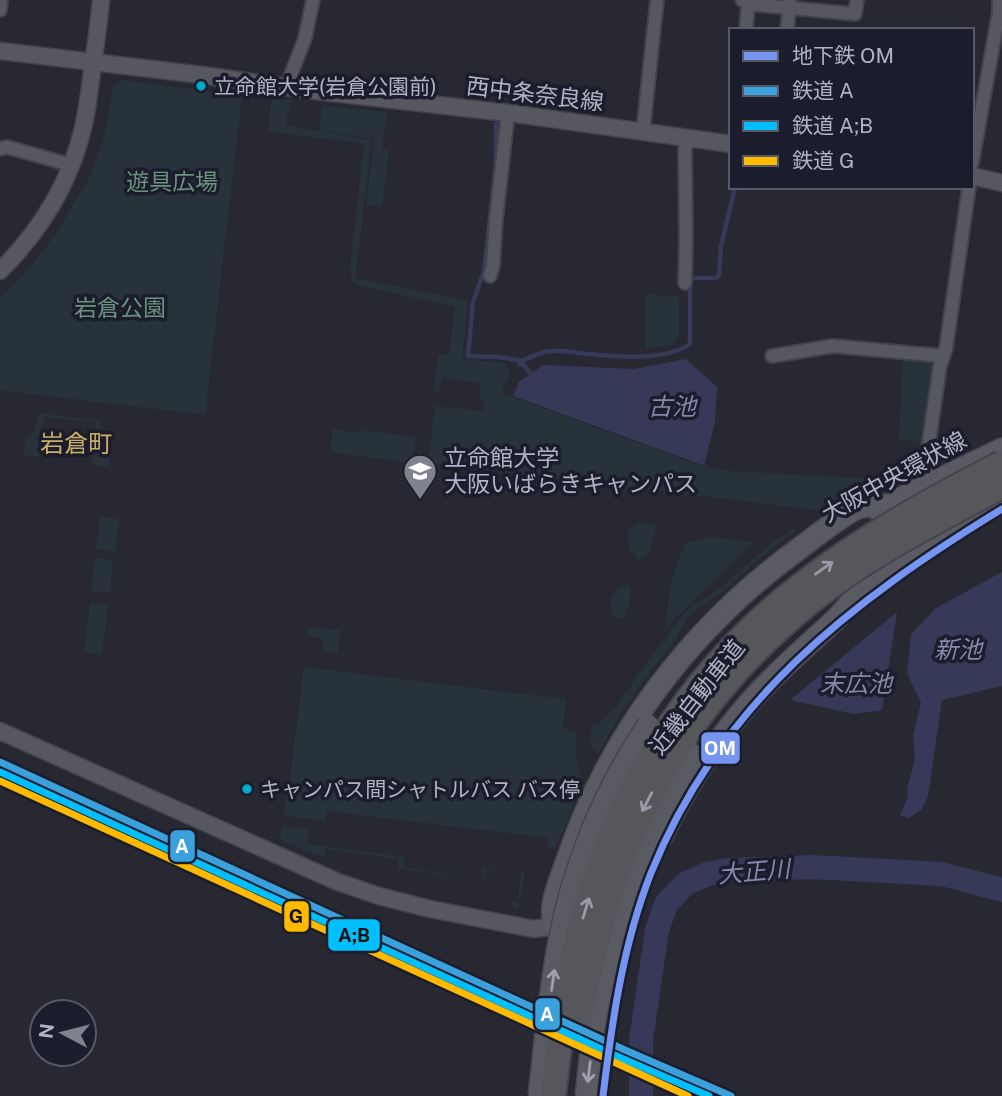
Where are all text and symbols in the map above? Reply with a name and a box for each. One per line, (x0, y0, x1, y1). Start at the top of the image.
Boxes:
legend (729, 28, 974, 189)
text: 地下鉄 OM (792, 43, 894, 68)
street label: 西中条奈良線 (465, 72, 605, 115)
place label: 立命館大学(岩倉公園前) (214, 74, 437, 99)
text: 鉄道 A (792, 78, 854, 103)
marker: 立命館大学(岩倉公園前) (194, 79, 208, 93)
text: 鉄道 A;B (792, 113, 873, 138)
text: 鉄道 G (792, 148, 855, 173)
park label: 遊具広場 (126, 168, 218, 195)
park label: 岩倉公園 (74, 294, 166, 321)
water label: 古池 (648, 392, 698, 420)
street label: 大阪中央環状線 (817, 426, 971, 527)
district label: 岩倉町 (40, 429, 112, 457)
place label: 立命館大学 大阪いばらきキャンパス (444, 444, 697, 497)
school or university icon: 立命館大学 大阪いばらきキャンパス (401, 452, 439, 501)
one-way arrow (814, 561, 833, 576)
street label: 近畿自動車道 (643, 634, 750, 759)
water label: 新池 (934, 635, 984, 663)
water label: 末広池 (820, 669, 894, 697)
line badge: OM (700, 731, 741, 765)
text: OM (704, 737, 736, 759)
place label: キャンパス間シャトルバス バス停 (260, 777, 580, 802)
marker: キャンパス間シャトルバス バス停 (240, 782, 254, 796)
one-way arrow (639, 791, 653, 812)
line badge: A (169, 829, 196, 863)
text: A (175, 835, 189, 857)
water label: 大正川 (717, 854, 794, 888)
one-way arrow (580, 897, 593, 919)
line badge: G (283, 900, 310, 933)
text: G (289, 905, 303, 927)
line badge: A;B (327, 918, 381, 952)
text: A;B (338, 924, 370, 946)
one-way arrow (547, 969, 560, 991)
line badge: A (534, 997, 561, 1031)
north arrow (28, 998, 98, 1068)
text: A (540, 1003, 554, 1025)
text: N (34, 1022, 58, 1040)
one-way arrow (582, 1060, 595, 1083)

